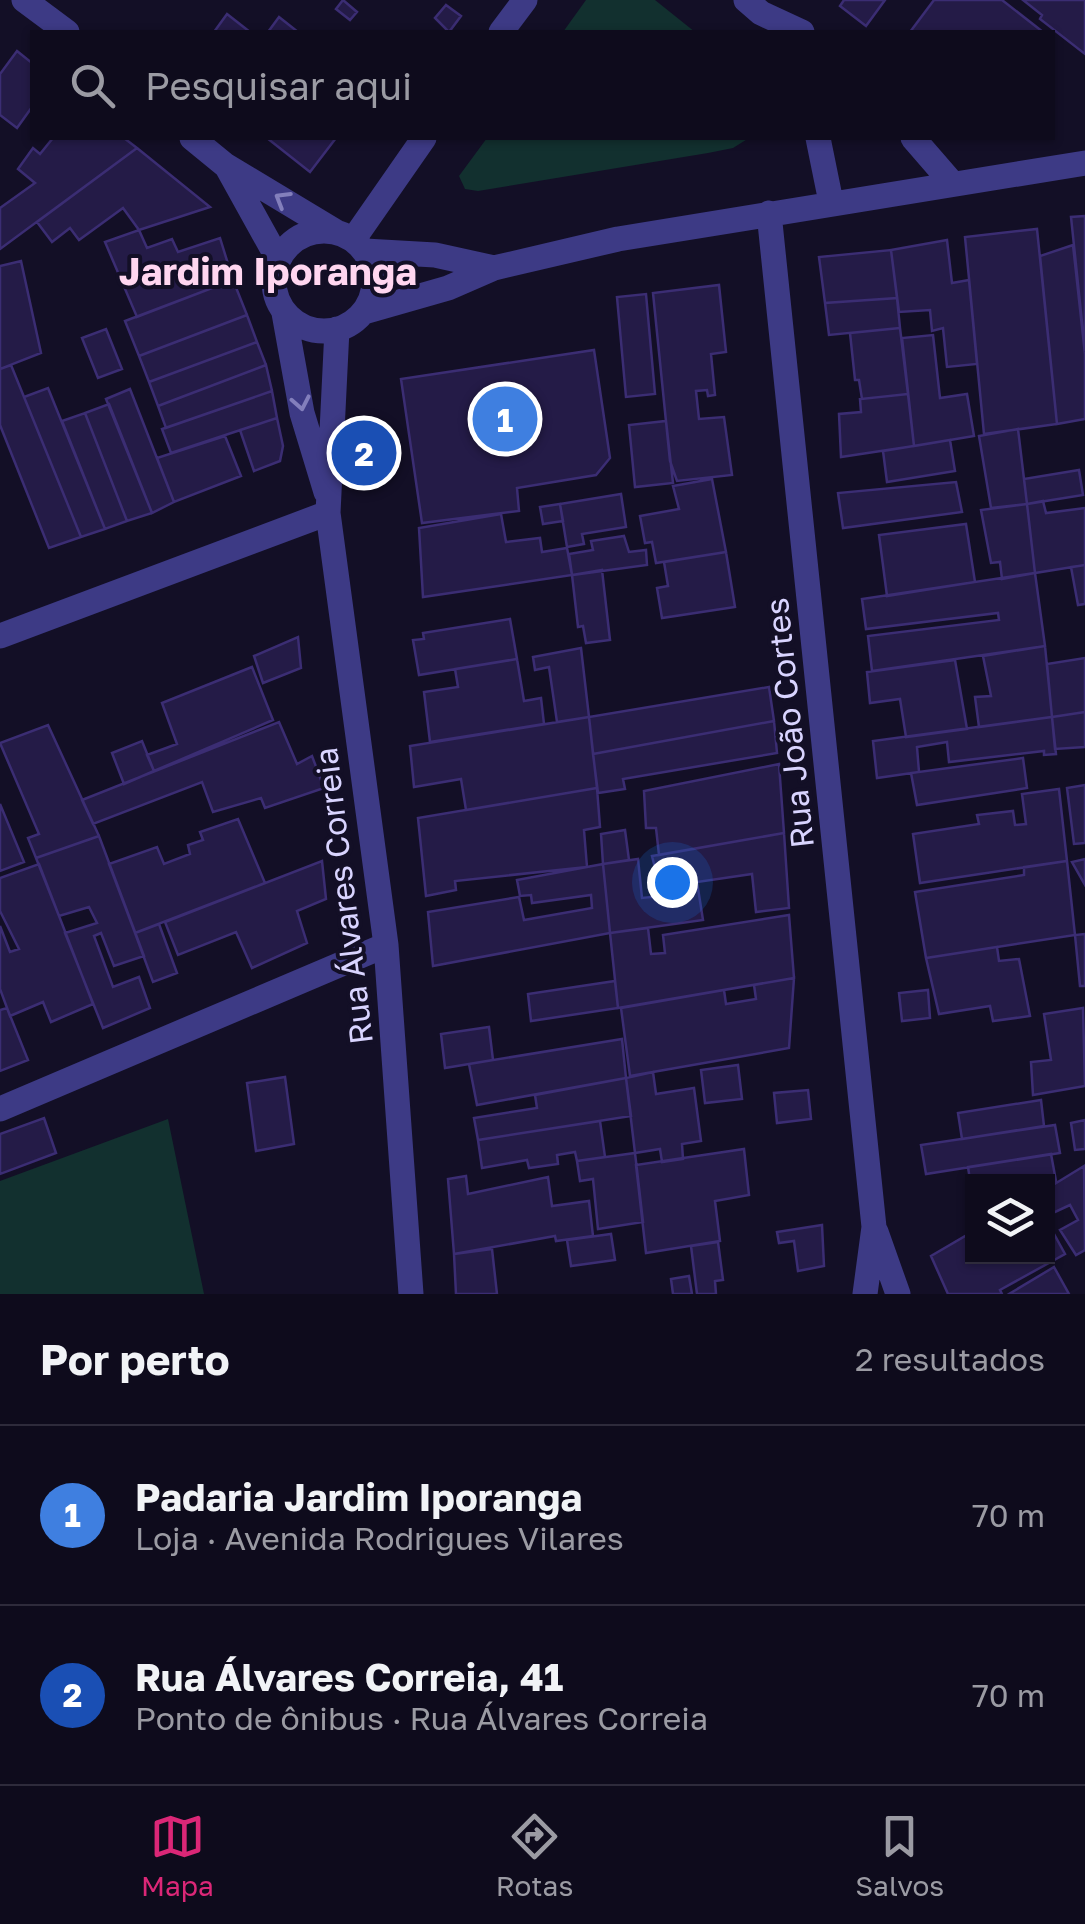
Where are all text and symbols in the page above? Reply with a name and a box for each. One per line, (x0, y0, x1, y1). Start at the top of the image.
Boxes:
search box (30, 30, 1055, 140)
icon: search (65, 58, 120, 113)
text: Pesquisar aqui (145, 63, 412, 108)
one-way arrow (275, 192, 293, 211)
district label: Jardim Iporanga (119, 248, 417, 294)
pin: 1 (472, 382, 538, 456)
one-way arrow (289, 395, 310, 412)
pin: 2 (332, 416, 396, 490)
street label: Rua João Cortes (757, 596, 821, 850)
street label: Rua Álvares Correia (306, 746, 380, 1046)
your location (647, 857, 698, 908)
map controls (965, 1174, 1055, 1264)
button: layers (965, 1174, 1055, 1264)
text: Por perto (40, 1334, 230, 1384)
text: 2 resultados (855, 1340, 1045, 1378)
text: Padaria Jardim Iporanga (135, 1474, 582, 1519)
text: 1 (64, 1496, 81, 1534)
text: 70 m (972, 1496, 1045, 1534)
text: Loja · Avenida Rodrigues Vilares (135, 1519, 624, 1557)
text: Rua Álvares Correia, 41 (135, 1654, 563, 1699)
text: 2 (63, 1676, 82, 1714)
text: 70 m (972, 1676, 1045, 1714)
text: Ponto de ônibus · Rua Álvares Correia (135, 1699, 708, 1737)
tab: Mapa (141, 1809, 214, 1902)
tab: Rotas (496, 1809, 573, 1902)
tab: Salvos (855, 1809, 944, 1902)

